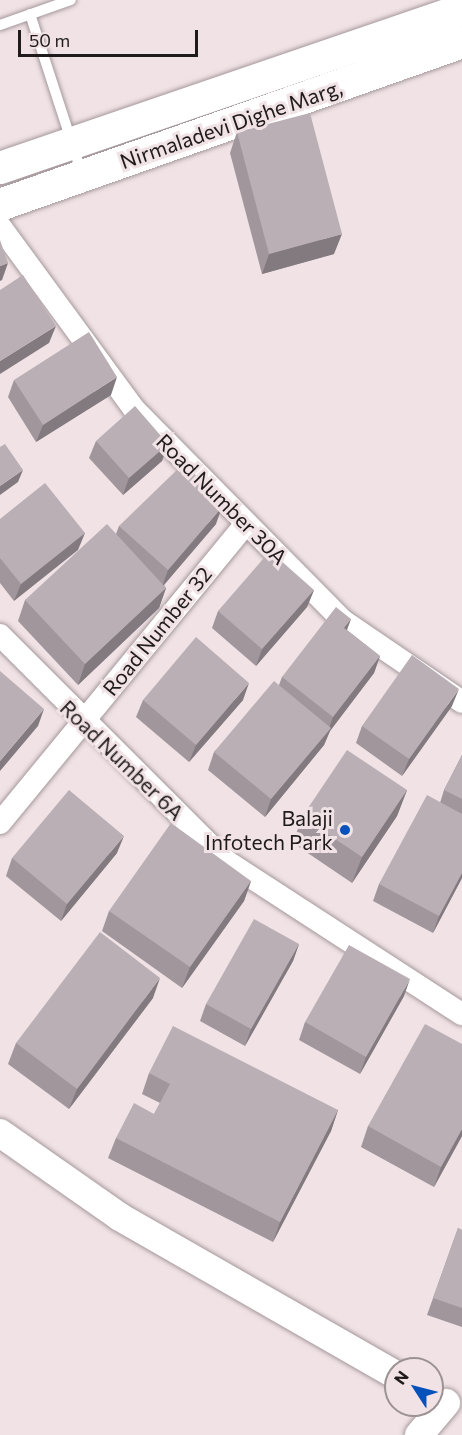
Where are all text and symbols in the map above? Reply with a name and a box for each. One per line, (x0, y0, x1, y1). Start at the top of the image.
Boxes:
scale bar (21, 18, 201, 56)
text: 50 m (29, 29, 70, 51)
street label: Nirmaladevi Dighe Marg, (117, 74, 345, 174)
street label: Road Number 30A (151, 428, 293, 570)
street label: Road Number 32 (97, 562, 217, 700)
street label: Road Number 6A (55, 695, 189, 825)
place label: Balaji Infotech Park (205, 805, 333, 855)
marker: Balaji Infotech Park (338, 823, 352, 837)
north arrow (384, 1357, 444, 1417)
text: N (389, 1367, 412, 1388)

